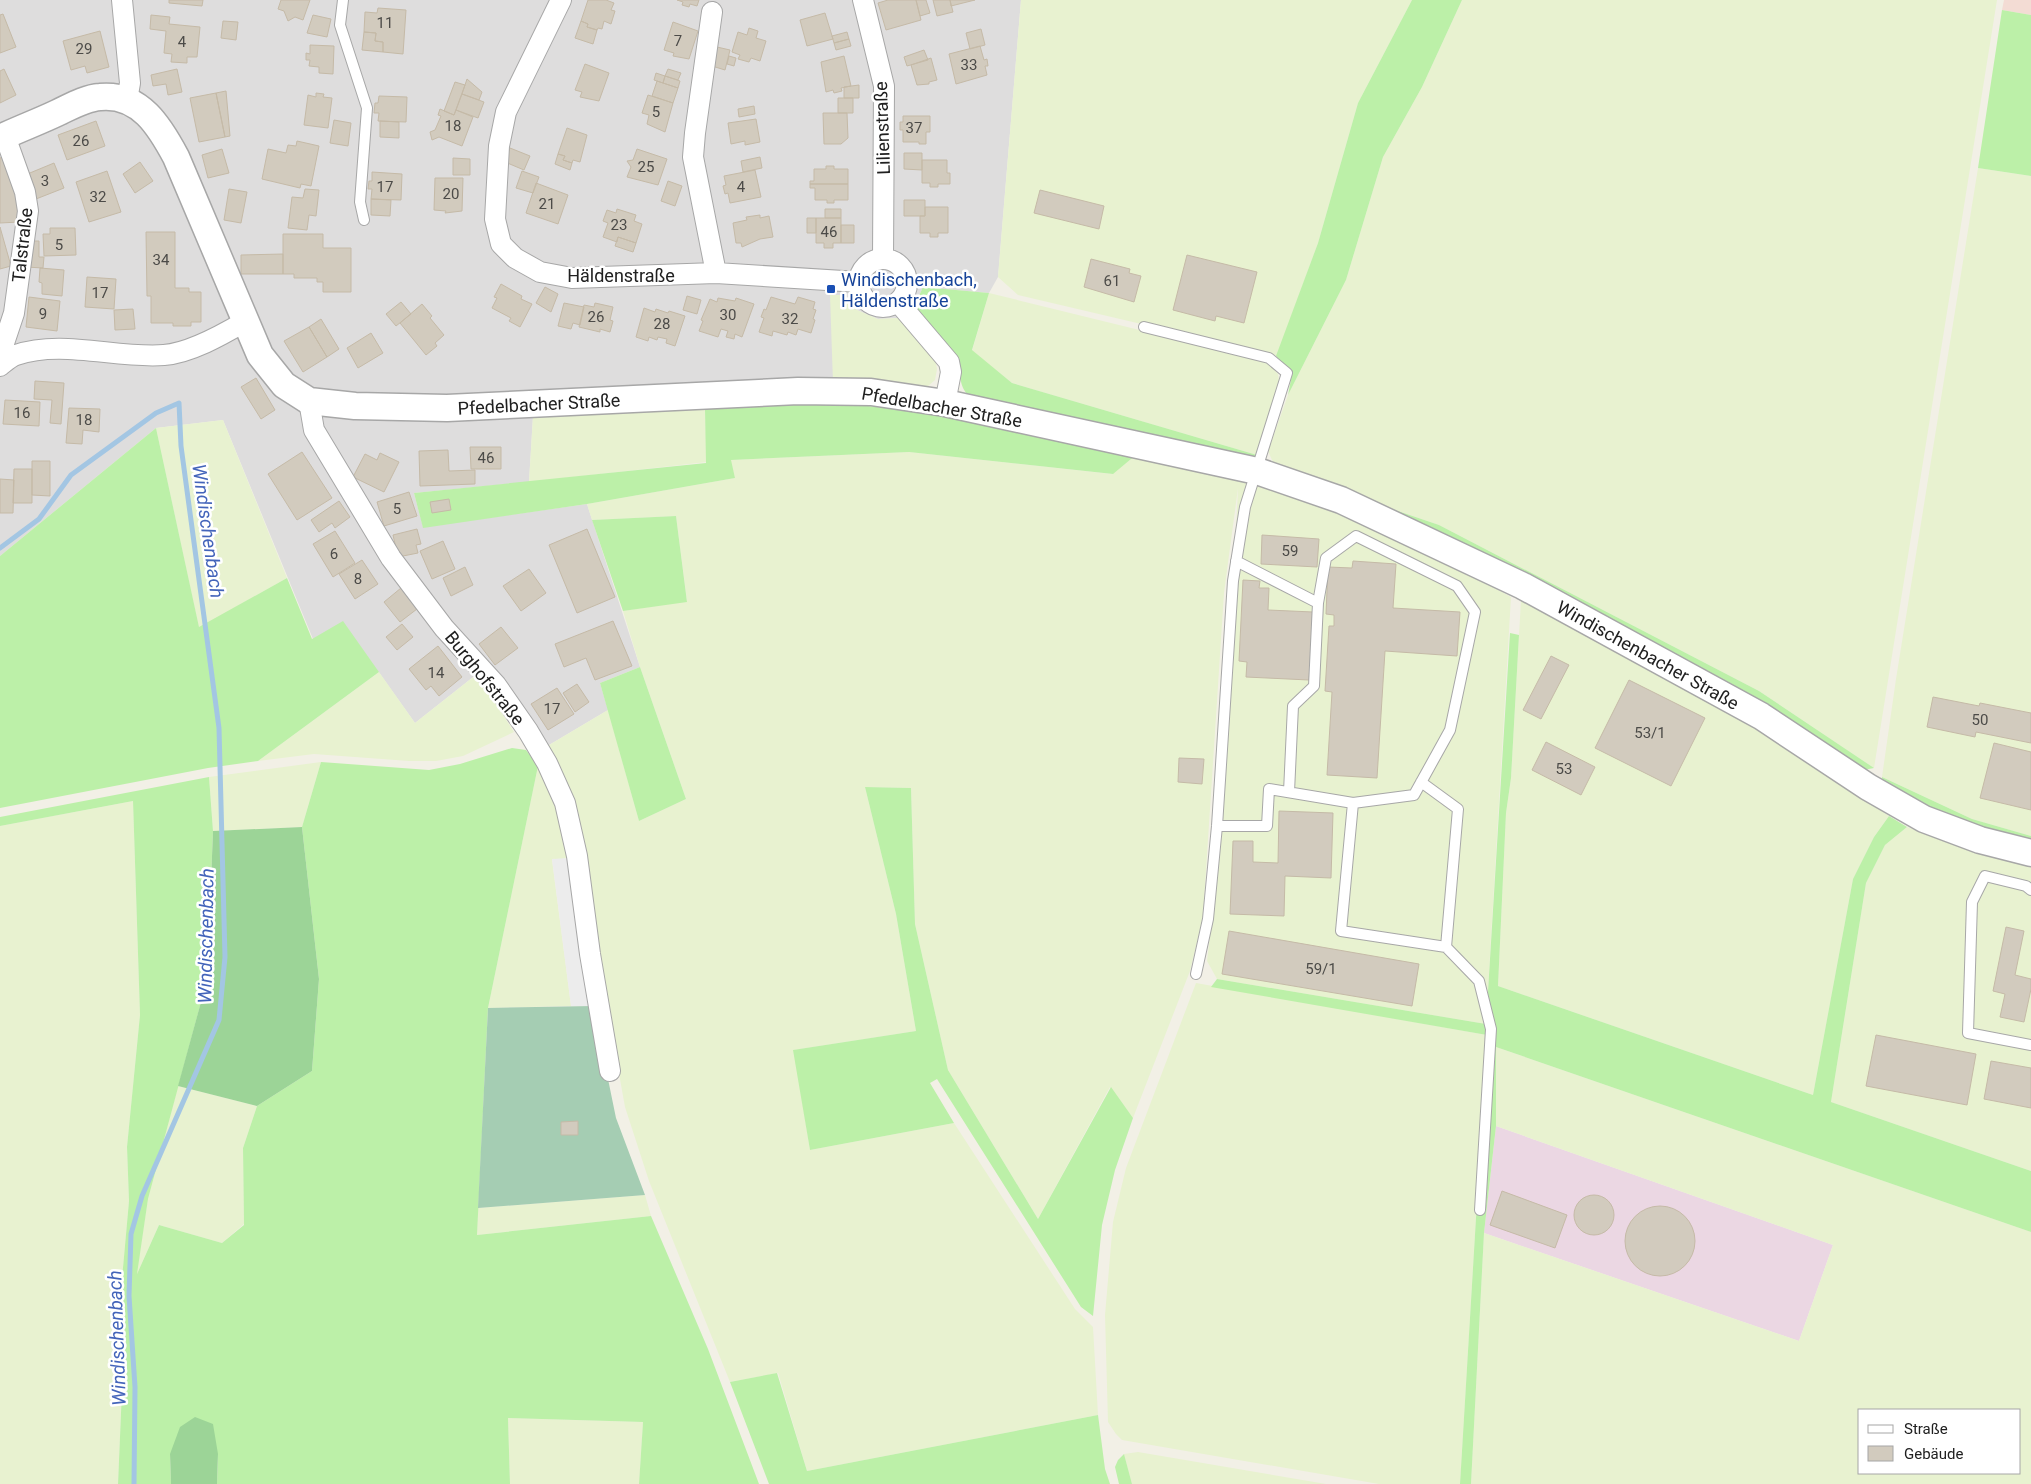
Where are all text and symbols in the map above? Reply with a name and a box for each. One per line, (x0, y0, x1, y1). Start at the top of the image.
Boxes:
house number: 11 (377, 14, 393, 32)
house number: 7 (674, 32, 682, 50)
house number: 4 (178, 33, 187, 51)
house number: 29 (76, 40, 92, 58)
house number: 33 (961, 56, 977, 74)
street label: Lilienstraße (870, 81, 894, 175)
house number: 5 (652, 103, 660, 121)
house number: 18 (445, 117, 461, 135)
house number: 37 (906, 119, 922, 137)
house number: 26 (73, 132, 89, 150)
house number: 25 (638, 158, 654, 176)
house number: 3 (41, 172, 49, 190)
house number: 17 (377, 178, 393, 196)
house number: 4 (737, 178, 746, 196)
house number: 20 (443, 185, 459, 203)
house number: 32 (90, 188, 106, 206)
house number: 21 (539, 195, 555, 213)
street label: Talstraße (8, 207, 36, 283)
house number: 23 (611, 216, 627, 234)
house number: 46 (821, 223, 837, 241)
house number: 5 (55, 236, 63, 254)
house number: 34 (153, 251, 170, 269)
street label: Häldenstraße (567, 265, 675, 286)
place label: Windischenbach, Häldenstraße (841, 269, 977, 311)
house number: 61 (1104, 272, 1120, 290)
marker: Windischenbach, Häldenstraße (825, 283, 837, 295)
house number: 17 (92, 284, 108, 302)
house number: 9 (39, 305, 47, 323)
house number: 30 (720, 306, 736, 324)
house number: 26 (588, 308, 604, 326)
house number: 32 (782, 310, 798, 328)
house number: 28 (654, 315, 670, 333)
street label: Pfedelbacher Straße (860, 383, 1024, 431)
street label: Pfedelbacher Straße (457, 389, 621, 419)
house number: 16 (14, 404, 30, 422)
house number: 18 (76, 411, 92, 429)
house number: 46 (478, 449, 494, 467)
water label: Windischenbach (187, 462, 229, 600)
house number: 5 (393, 500, 401, 518)
house number: 59 (1282, 542, 1298, 560)
house number: 6 (330, 545, 338, 563)
house number: 8 (354, 570, 362, 588)
street label: Windischenbacher Straße (1553, 596, 1743, 714)
street label: Burghofstraße (441, 627, 529, 729)
house number: 14 (428, 664, 445, 682)
house number: 17 (544, 700, 560, 718)
house number: 50 (1972, 711, 1988, 729)
house number: 53/1 (1634, 724, 1666, 742)
house number: 53 (1556, 760, 1572, 778)
water label: Windischenbach (193, 868, 219, 1004)
house number: 59/1 (1305, 960, 1337, 978)
water label: Windischenbach (103, 1270, 131, 1406)
legend (1858, 1409, 2021, 1474)
text: Straße (1904, 1420, 1948, 1438)
text: Gebäude (1904, 1445, 1963, 1463)

